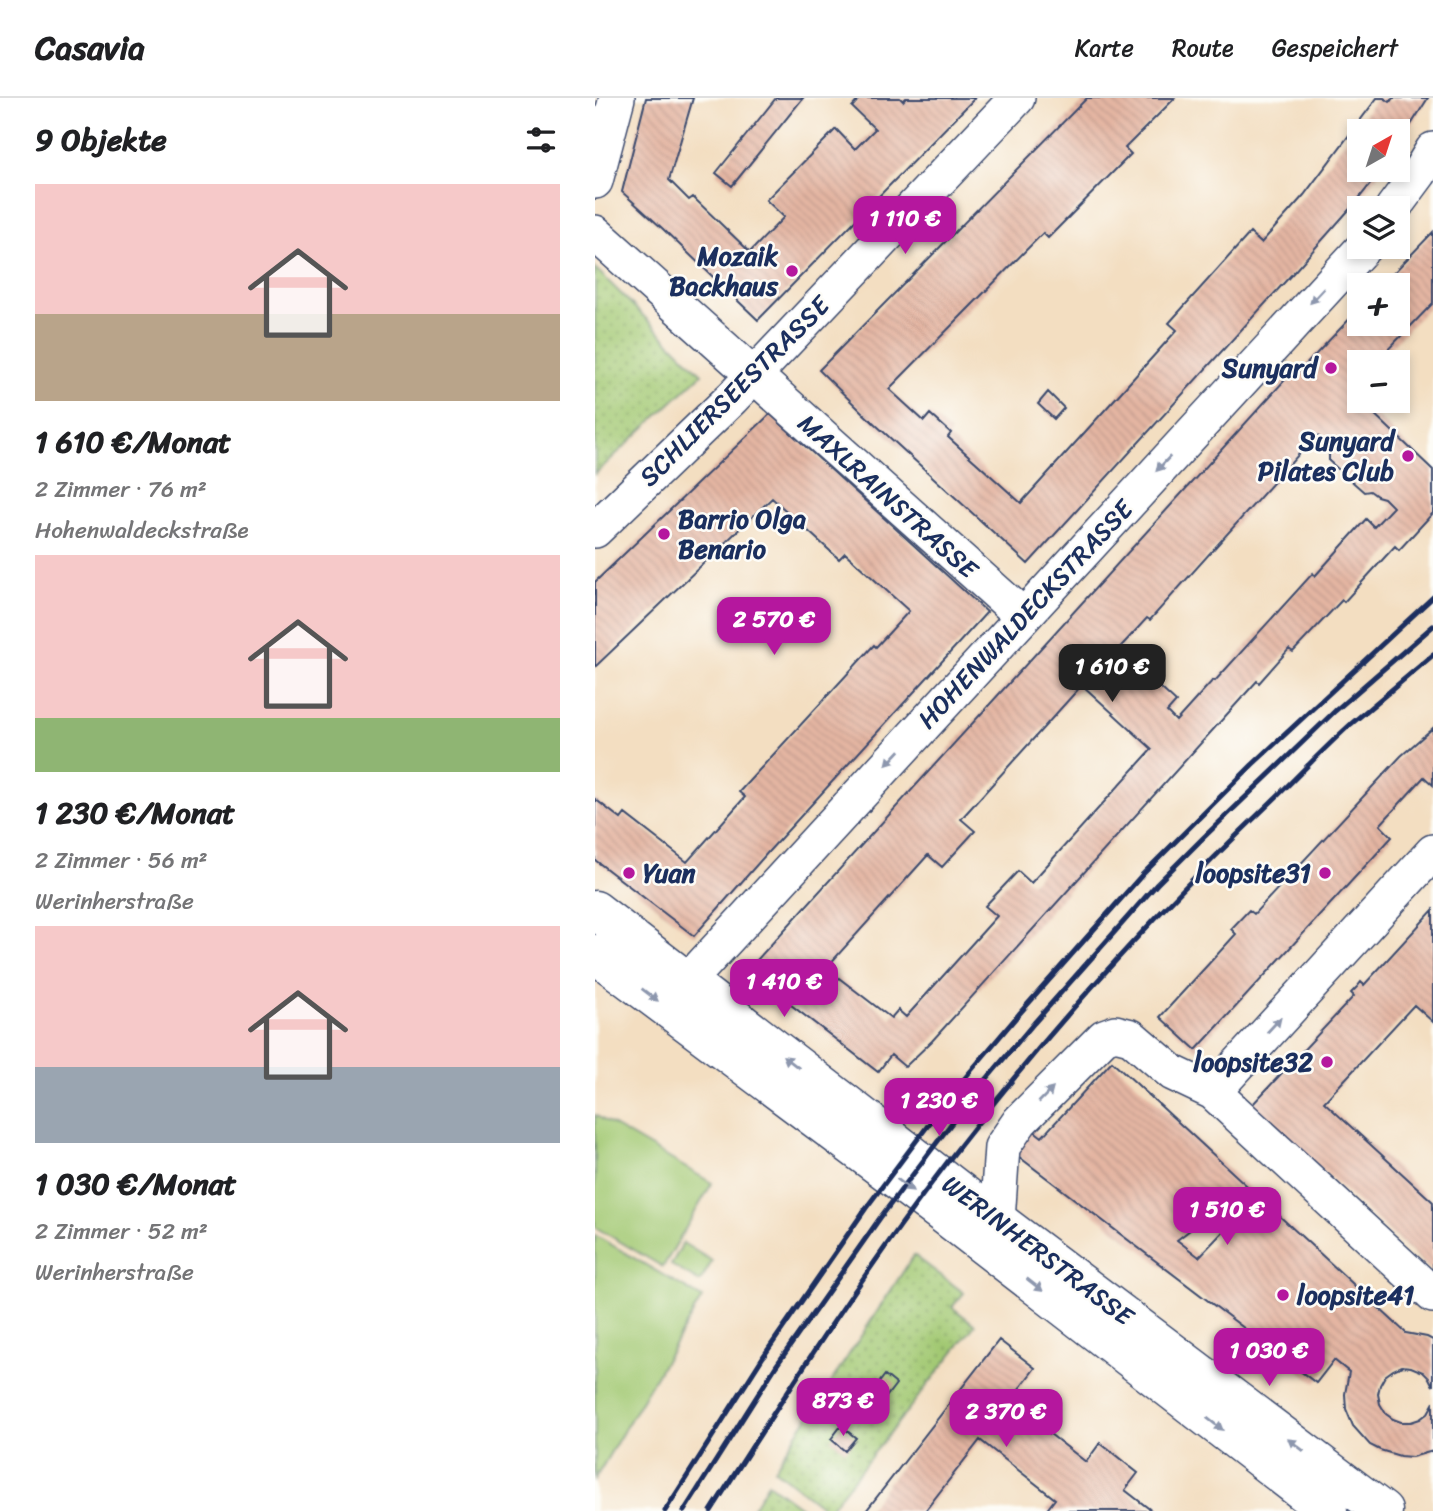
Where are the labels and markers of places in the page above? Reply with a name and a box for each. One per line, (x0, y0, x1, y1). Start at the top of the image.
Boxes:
pin: 1 110 € (840, 197, 970, 256)
place label: Mozaik Backhaus (669, 233, 779, 309)
marker: Mozaik Backhaus (784, 263, 800, 279)
place label: Sunyard (1221, 345, 1319, 391)
marker: Sunyard (1323, 360, 1339, 376)
place label: Sunyard Pilates Club (1258, 418, 1396, 494)
marker: Sunyard Pilates Club (1400, 448, 1416, 464)
place label: Barrio Olga Benario (678, 496, 806, 572)
marker: Barrio Olga Benario (656, 526, 672, 542)
pin: 2 570 € (709, 598, 839, 657)
pin: 1 610 € (1047, 644, 1177, 704)
place label: Yuan (643, 850, 696, 896)
place label: loopsite31 (1194, 850, 1311, 896)
marker: Yuan (621, 865, 637, 881)
marker: loopsite31 (1317, 865, 1333, 881)
pin: 1 410 € (719, 960, 849, 1019)
place label: loopsite32 (1193, 1039, 1313, 1085)
marker: loopsite32 (1319, 1054, 1335, 1070)
pin: 1 230 € (874, 1079, 1004, 1138)
pin: 1 510 € (1162, 1188, 1292, 1247)
place label: loopsite41 (1296, 1272, 1415, 1318)
marker: loopsite41 (1275, 1287, 1291, 1303)
pin: 1 030 € (1204, 1328, 1334, 1388)
pin: 873 € (794, 1378, 892, 1438)
pin: 2 370 € (941, 1390, 1071, 1449)

